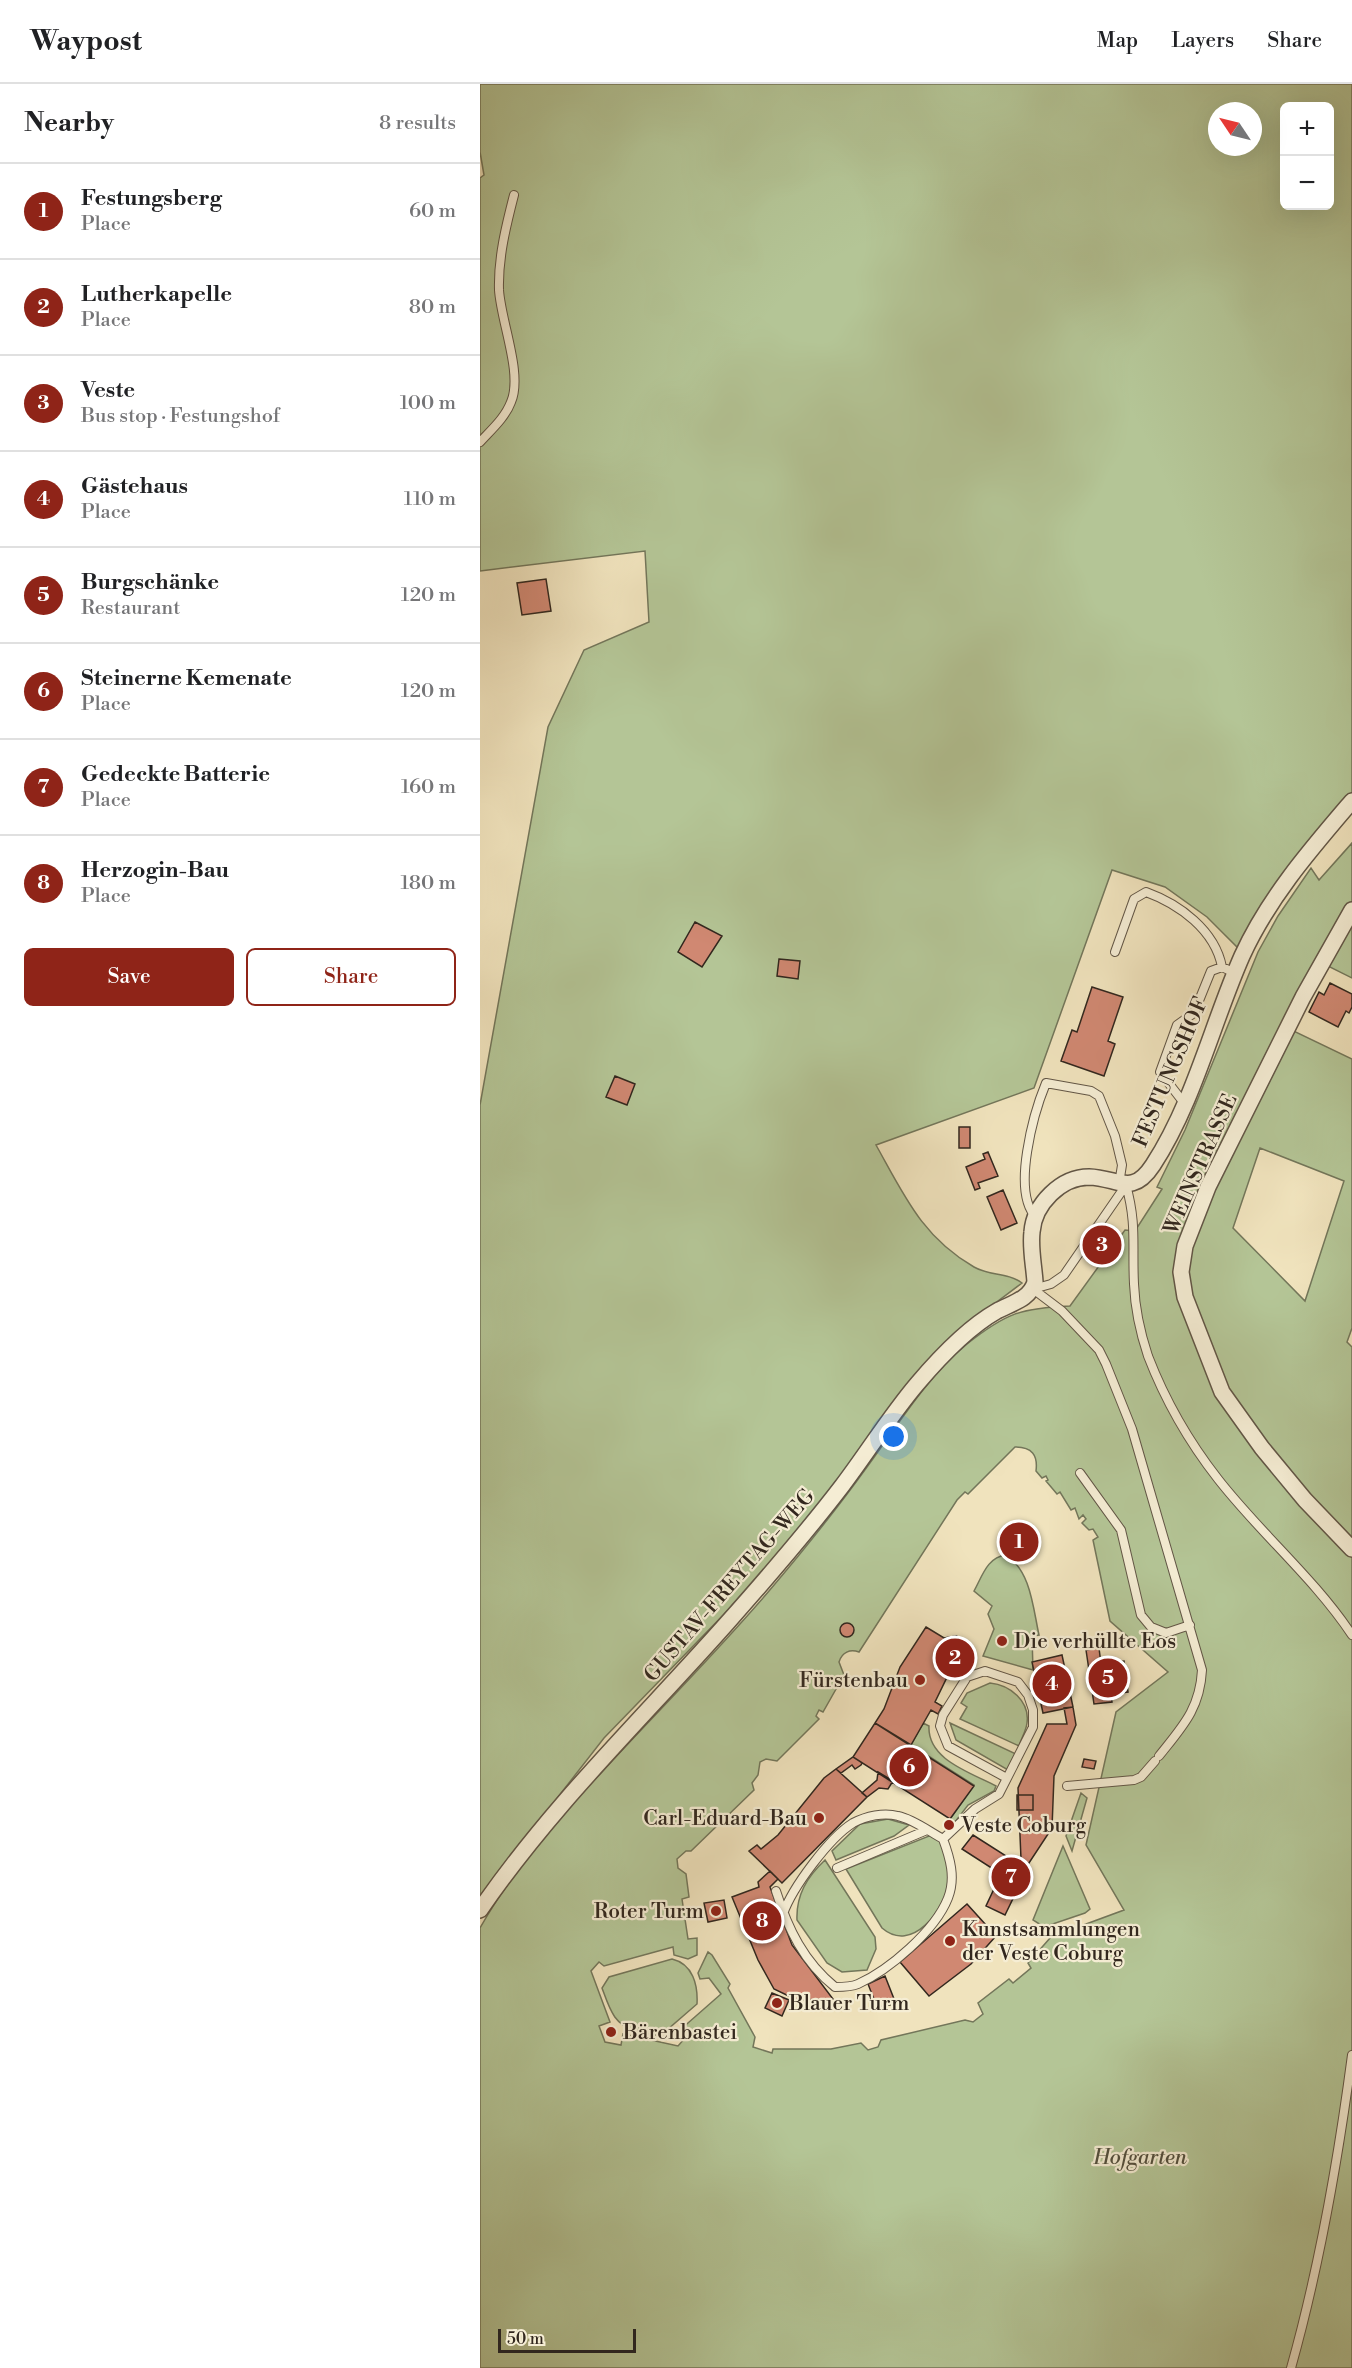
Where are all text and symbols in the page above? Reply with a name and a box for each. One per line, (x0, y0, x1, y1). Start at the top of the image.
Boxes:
text: Waypost (30, 24, 142, 59)
text: Map (1097, 28, 1138, 54)
text: Layers (1171, 28, 1234, 54)
text: Share (1267, 28, 1322, 54)
north arrow (1208, 102, 1262, 156)
map controls (1280, 102, 1334, 210)
button: + (1280, 102, 1334, 156)
text: Nearby (24, 107, 114, 139)
text: 8 results (379, 111, 456, 136)
button: − (1280, 156, 1334, 210)
text: Festungsberg (81, 185, 222, 212)
text: 1 (39, 199, 48, 224)
text: 60 m (409, 199, 456, 224)
text: Place (81, 212, 131, 237)
text: Lutherkapelle (81, 281, 232, 308)
text: 2 (37, 295, 50, 320)
text: 80 m (409, 295, 456, 320)
text: Place (81, 308, 131, 333)
text: Veste (81, 377, 135, 404)
text: 3 (37, 391, 50, 416)
text: 100 m (400, 391, 456, 416)
text: Bus stop · Festungshof (81, 404, 280, 429)
text: Gästehaus (81, 473, 188, 500)
text: 4 (37, 487, 50, 512)
text: 110 m (404, 487, 456, 512)
text: Place (81, 500, 131, 525)
text: Burgschänke (81, 569, 219, 596)
text: 5 (37, 583, 50, 608)
text: 120 m (401, 583, 456, 608)
text: Restaurant (81, 596, 180, 621)
text: Steinerne Kemenate (81, 665, 292, 692)
text: 6 (37, 679, 50, 704)
text: 120 m (401, 679, 456, 704)
text: Place (81, 692, 131, 717)
text: Gedeckte Batterie (81, 761, 270, 788)
text: 7 (38, 775, 49, 800)
text: 160 m (401, 775, 456, 800)
text: Place (81, 788, 131, 813)
text: Herzogin-Bau (81, 857, 229, 884)
text: 8 (37, 871, 50, 896)
text: 180 m (401, 871, 456, 896)
text: Place (81, 884, 131, 909)
button: Save (24, 948, 234, 1006)
button: Share (246, 948, 456, 1006)
street label: FESTUNGSHOF (1128, 993, 1214, 1151)
street label: WEINSTRASSE (1158, 1090, 1244, 1240)
pin: 3 (1082, 1222, 1122, 1268)
your location (879, 1422, 908, 1451)
street label: GUSTAV-FREYTAG-WEG (639, 1483, 821, 1688)
pin: 1 (1000, 1520, 1038, 1564)
place label: Die verhüllte Eos (1014, 1629, 1176, 1655)
marker: Die verhüllte Eos (995, 1634, 1009, 1648)
pin: 2 (936, 1636, 974, 1680)
pin: 5 (1088, 1656, 1128, 1700)
pin: 4 (1032, 1662, 1072, 1706)
place label: Fürstenbau (799, 1668, 908, 1694)
marker: Fürstenbau (913, 1673, 927, 1687)
pin: 6 (890, 1744, 928, 1790)
place label: Carl-Eduard-Bau (643, 1806, 807, 1832)
marker: Carl-Eduard-Bau (812, 1811, 826, 1825)
place label: Veste Coburg (960, 1813, 1086, 1839)
marker: Veste Coburg (942, 1818, 956, 1832)
pin: 7 (992, 1854, 1030, 1900)
pin: 8 (742, 1898, 782, 1944)
place label: Roter Turm (594, 1899, 704, 1925)
marker: Roter Turm (709, 1904, 723, 1918)
place label: Kunstsammlungen der Veste Coburg (962, 1917, 1140, 1967)
marker: Kunstsammlungen der Veste Coburg (943, 1934, 957, 1948)
place label: Blauer Turm (788, 1991, 909, 2017)
marker: Blauer Turm (770, 1996, 784, 2010)
place label: Bärenbastei (622, 2020, 737, 2046)
marker: Bärenbastei (604, 2025, 618, 2039)
park label: Hofgarten (1092, 2145, 1187, 2171)
scale bar (498, 2326, 636, 2354)
text: 50 m (507, 2329, 544, 2349)

